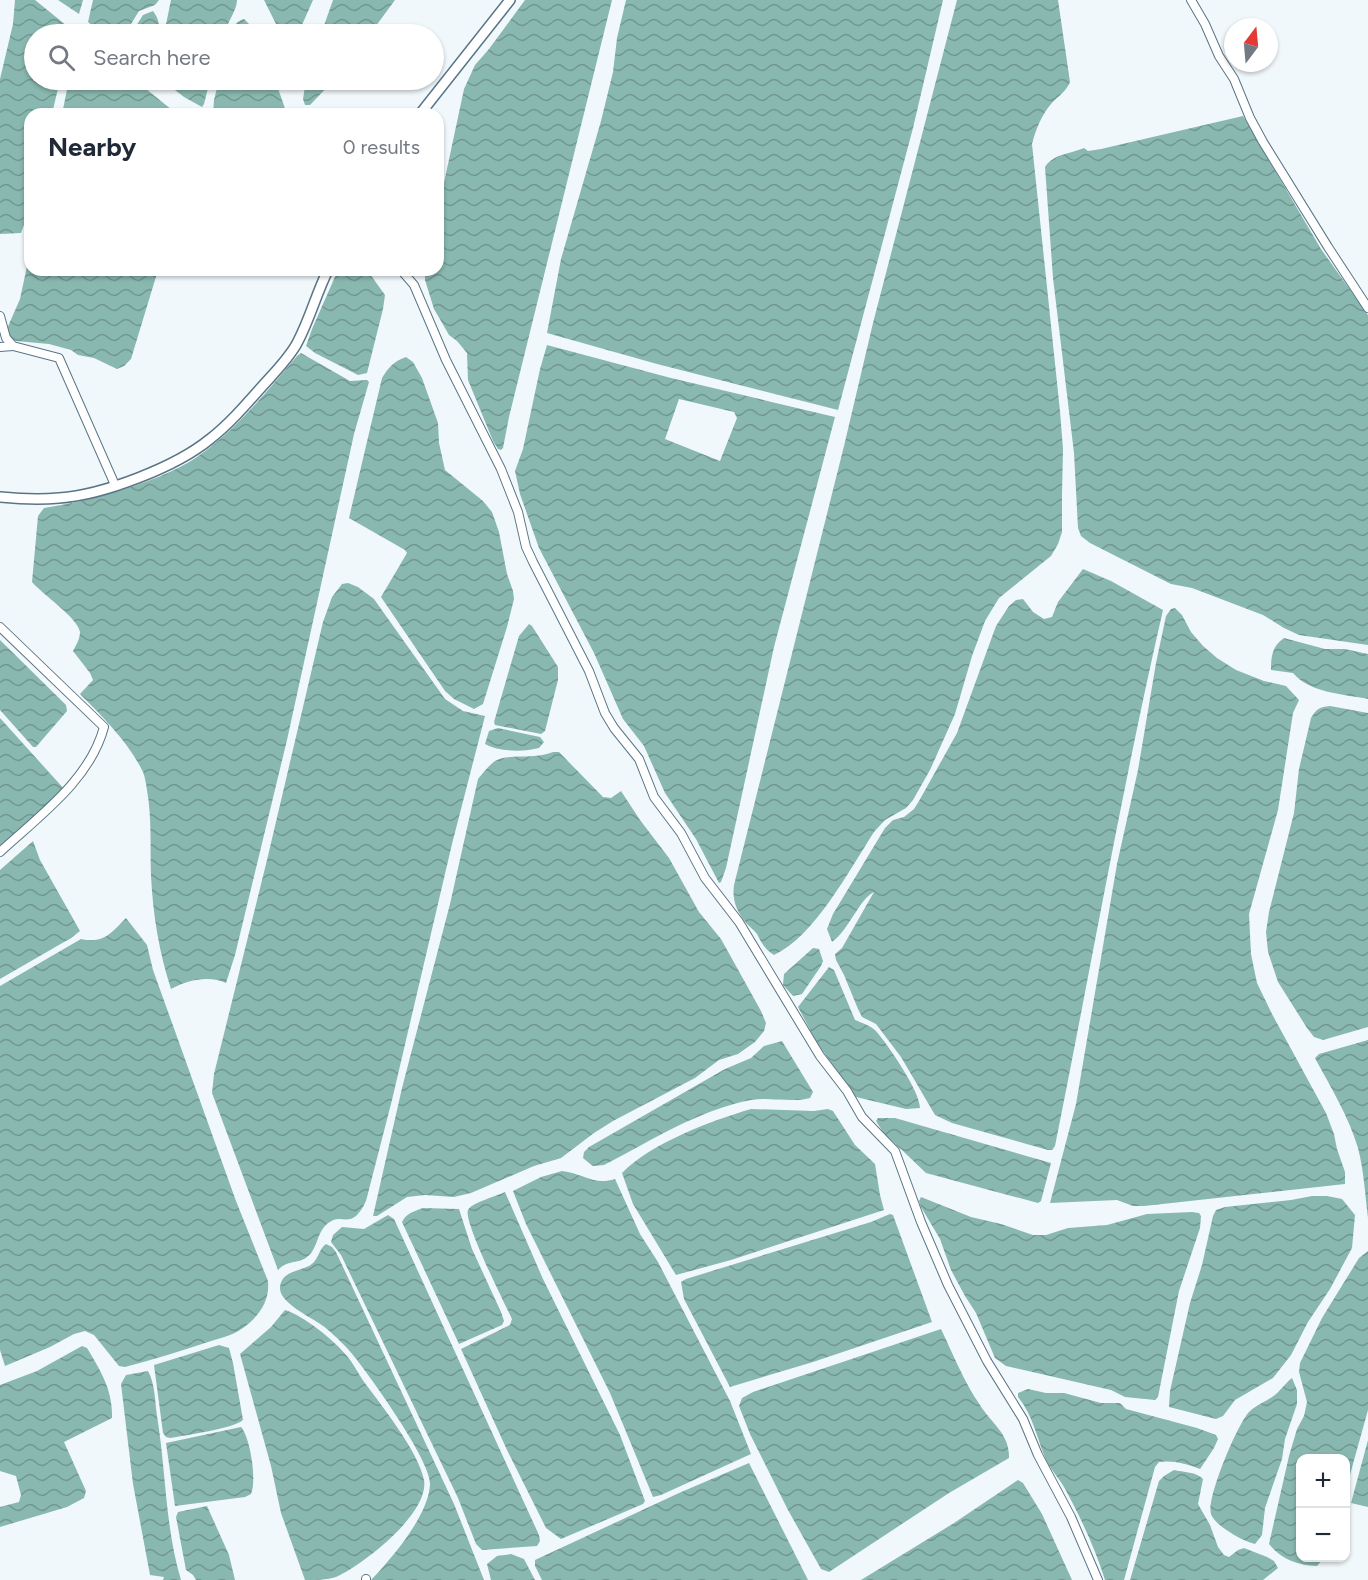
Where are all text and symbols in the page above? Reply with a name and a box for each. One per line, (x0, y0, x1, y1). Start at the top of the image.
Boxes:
north arrow (1224, 18, 1278, 72)
search box (24, 24, 444, 90)
icon: search (45, 41, 78, 74)
text: Search here (93, 44, 211, 71)
text: Nearby (48, 131, 136, 163)
text: 0 results (343, 135, 420, 159)
map controls (1296, 1454, 1350, 1562)
button: + (1296, 1454, 1350, 1508)
button: − (1296, 1508, 1350, 1562)

